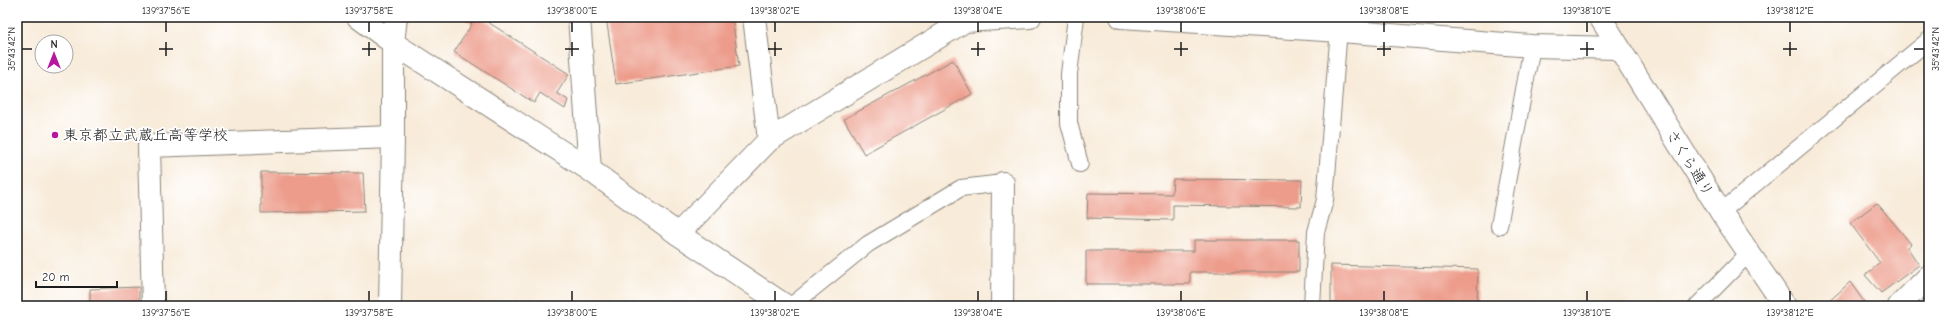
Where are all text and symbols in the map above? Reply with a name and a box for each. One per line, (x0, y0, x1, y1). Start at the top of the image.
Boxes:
text: 139°37'56"E (142, 5, 190, 17)
text: 139°37'58"E (345, 5, 393, 17)
text: 139°38'00"E (547, 5, 597, 17)
text: 139°38'02"E (750, 5, 800, 17)
text: 139°38'04"E (954, 5, 1002, 17)
text: 139°38'06"E (1156, 5, 1206, 17)
text: 139°38'08"E (1360, 5, 1409, 17)
text: 139°38'10"E (1563, 5, 1611, 17)
text: 139°38'12"E (1767, 5, 1813, 17)
text: 35°43'42"N (6, 27, 18, 71)
text: 35°43'42"N (1930, 27, 1942, 71)
north arrow (34, 34, 74, 74)
text: N (50, 38, 58, 51)
place label: 東京都立武蔵丘高等学校 (63, 126, 228, 144)
street label: さくら通り (1662, 126, 1718, 200)
marker: 東京都立武蔵丘高等学校 (50, 130, 60, 140)
scale bar (36, 263, 117, 289)
text: 20 m (42, 270, 70, 284)
text: 139°37'56"E (142, 307, 190, 319)
text: 139°37'58"E (345, 307, 393, 319)
text: 139°38'00"E (547, 307, 597, 319)
text: 139°38'02"E (750, 307, 800, 319)
text: 139°38'04"E (954, 307, 1002, 319)
text: 139°38'06"E (1156, 307, 1206, 319)
text: 139°38'08"E (1360, 307, 1409, 319)
text: 139°38'10"E (1563, 307, 1611, 319)
text: 139°38'12"E (1767, 307, 1813, 319)

